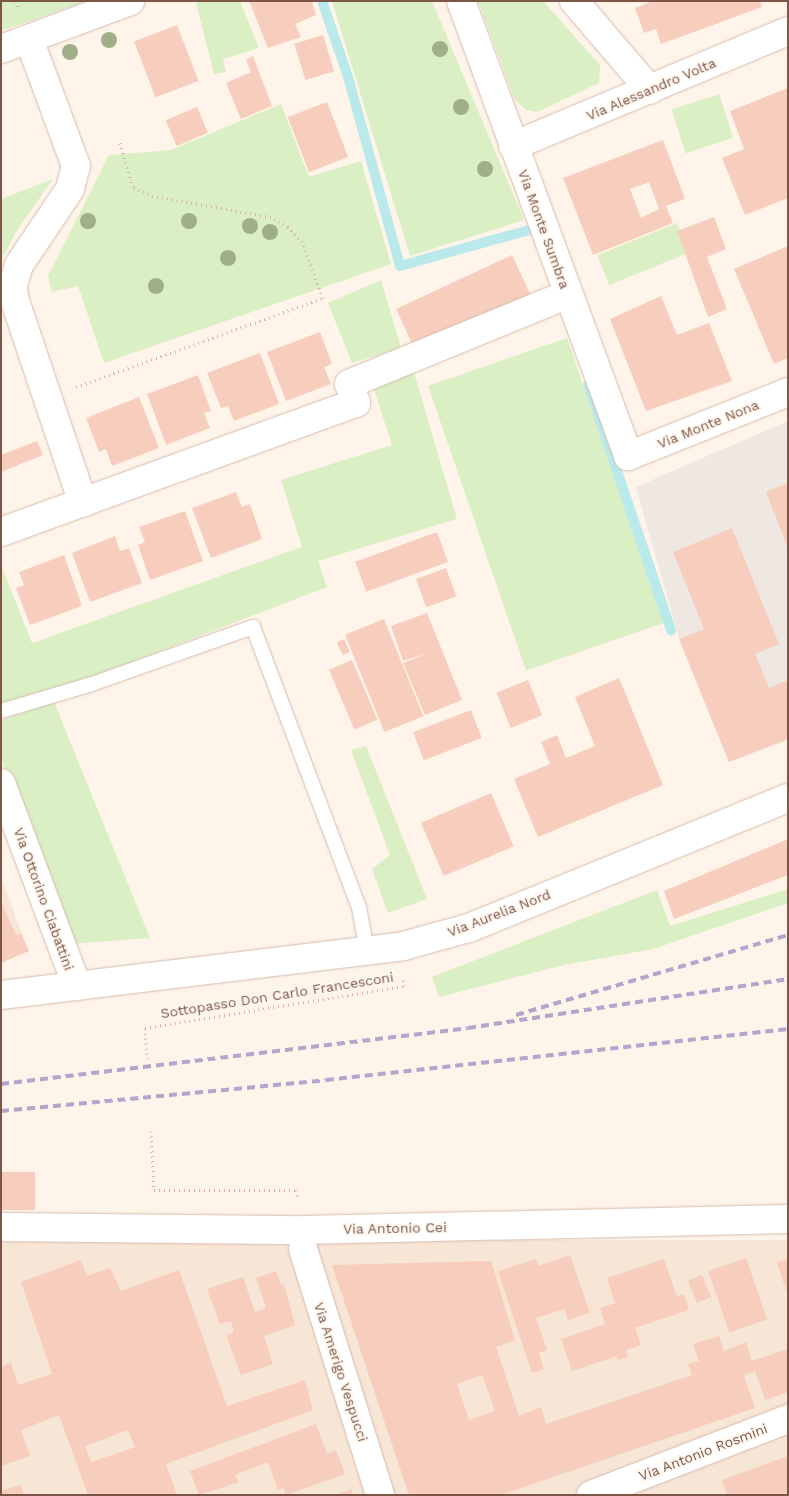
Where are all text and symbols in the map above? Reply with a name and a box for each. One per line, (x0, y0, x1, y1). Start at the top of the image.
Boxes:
street label: Via Alessandro Volta (583, 54, 719, 124)
street label: Via Monte Sumbra (515, 167, 573, 291)
street label: Via Monte Nona (655, 396, 761, 452)
street label: Via Ottorino Ciabattini (10, 825, 78, 973)
street label: Via Aurelia Nord (444, 885, 554, 941)
street label: Sottopasso Don Carlo Francesconi (159, 968, 395, 1022)
street label: Via Antonio Cei (343, 1219, 447, 1237)
street label: Via Amerigo Vespucci (310, 1300, 372, 1444)
street label: Via Antonio Rosmini (636, 1420, 770, 1484)

